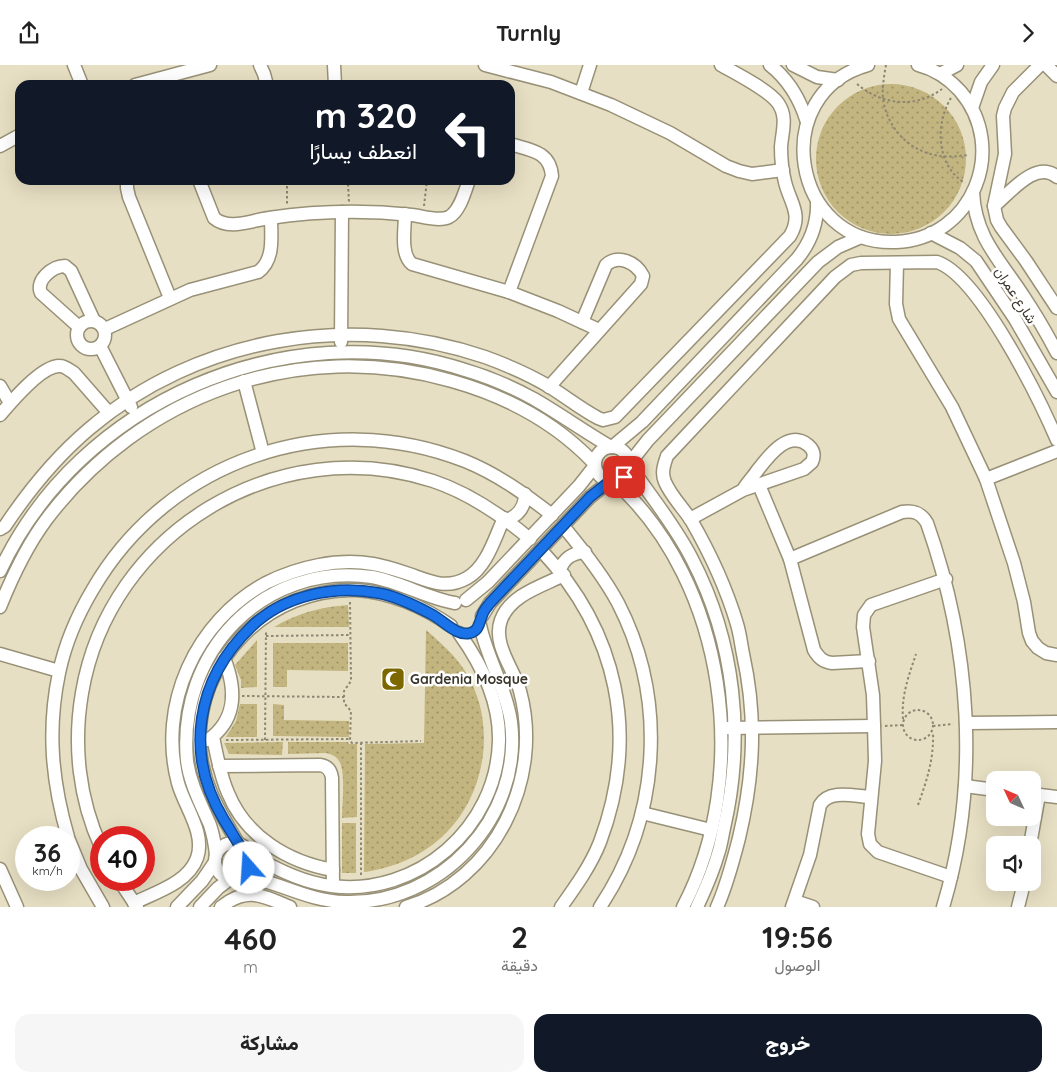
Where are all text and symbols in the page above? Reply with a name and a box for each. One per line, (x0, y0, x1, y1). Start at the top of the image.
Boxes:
icon: share (15, 19, 43, 47)
text: Turnly (496, 19, 561, 47)
icon: forward (1014, 19, 1042, 47)
text: 320 m (315, 93, 417, 137)
icon: left (435, 100, 500, 165)
text: انعطف يسارًا (309, 137, 417, 165)
street label: شارع عمران (989, 263, 1041, 328)
pin (603, 456, 645, 498)
icon: arrive (610, 463, 638, 491)
mosque icon: Gardenia Mosque (380, 666, 406, 692)
place label: Gardenia Mosque (410, 670, 528, 688)
north arrow (986, 771, 1041, 826)
map controls (986, 771, 1041, 891)
speed limit sign: 40 (90, 826, 155, 891)
button: sound (986, 836, 1041, 891)
text: 36 (34, 837, 61, 868)
position arrow (222, 841, 274, 893)
text: km/h (32, 863, 63, 878)
text: 2 (511, 918, 528, 956)
text: 19:56 (762, 918, 833, 956)
text: 460 (224, 920, 277, 958)
text: دقيقة (501, 955, 538, 975)
text: الوصول (774, 955, 821, 975)
text: m (243, 957, 258, 977)
button: مشاركة (15, 1014, 524, 1072)
button: خروج (534, 1014, 1042, 1072)

